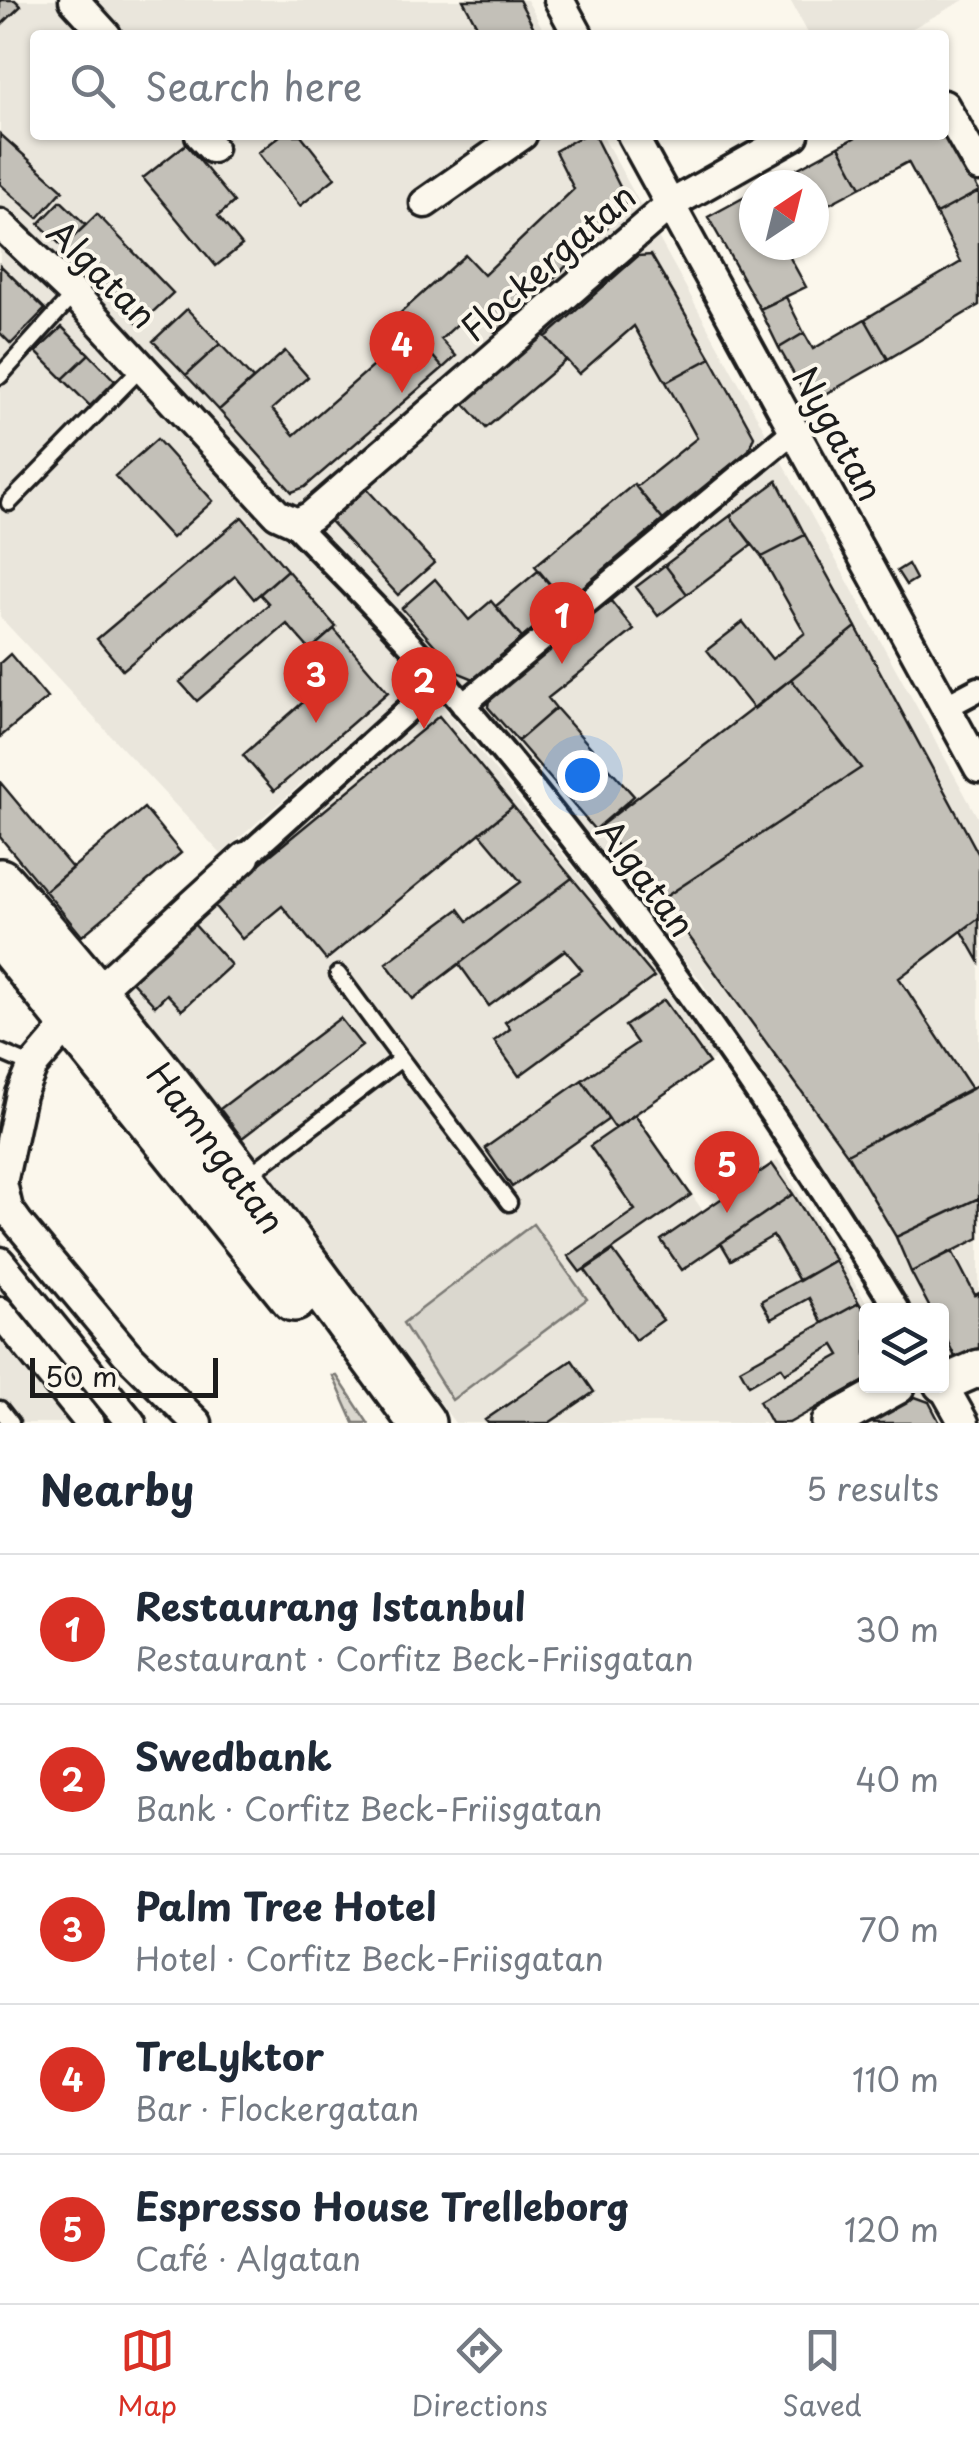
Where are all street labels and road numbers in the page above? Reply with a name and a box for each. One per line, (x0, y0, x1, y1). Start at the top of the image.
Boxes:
street label: Flockergatan (447, 169, 647, 353)
street label: Algatan (36, 206, 170, 340)
street label: Nygatan (780, 356, 898, 510)
street label: Algatan (585, 807, 709, 947)
street label: Hamngatan (135, 1050, 299, 1244)

